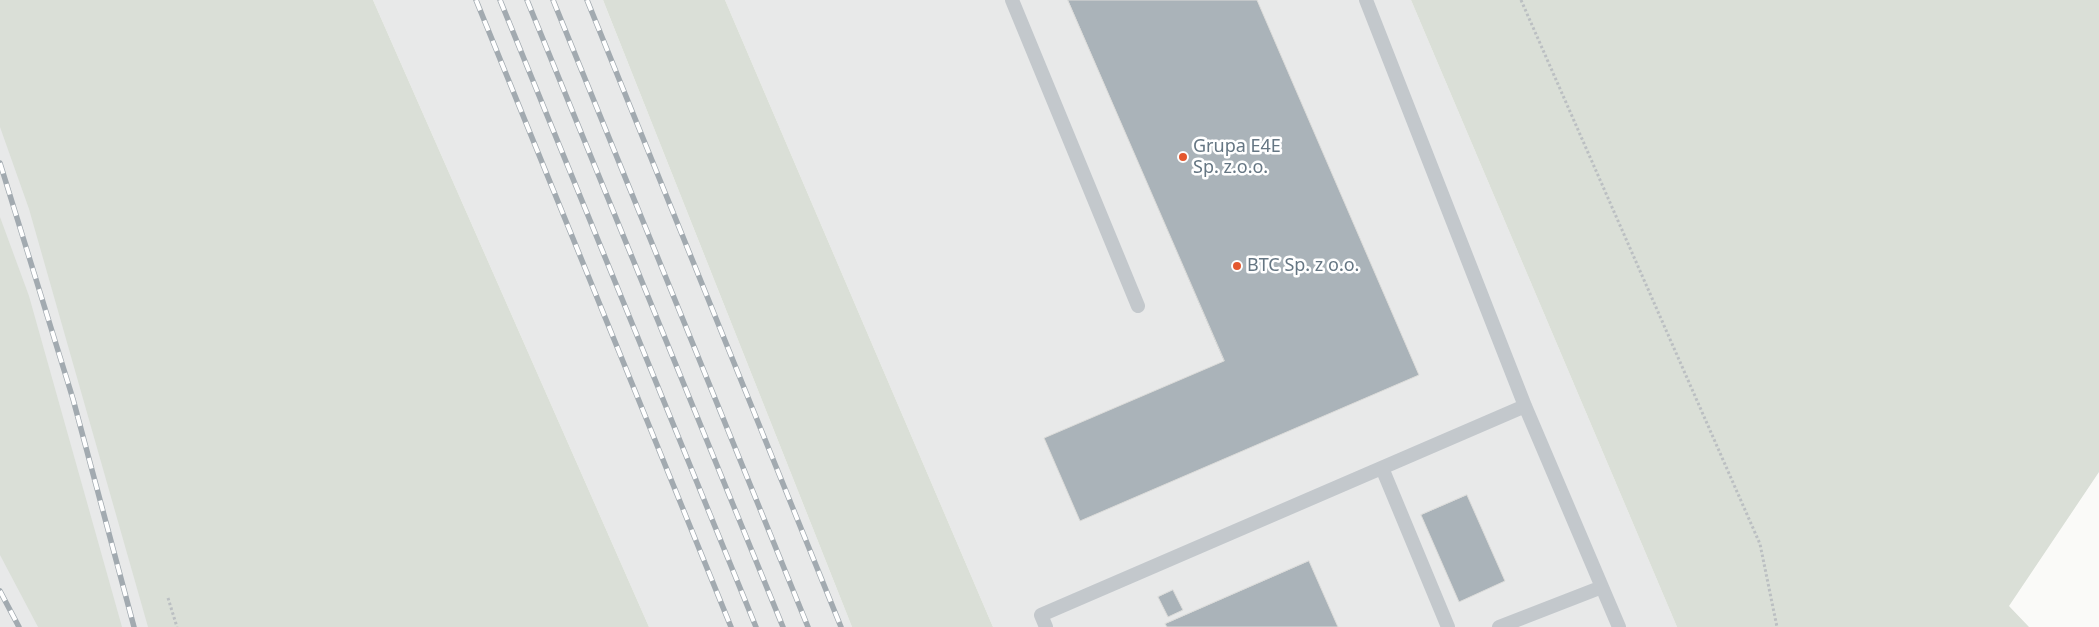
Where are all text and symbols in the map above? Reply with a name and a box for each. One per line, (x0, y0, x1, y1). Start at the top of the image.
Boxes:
place label: Grupa E4E Sp. z.o.o. (1193, 136, 1281, 178)
marker: Grupa E4E Sp. z.o.o. (1177, 151, 1189, 163)
place label: BTC Sp. z o.o. (1247, 255, 1359, 277)
marker: BTC Sp. z o.o. (1231, 260, 1243, 272)

